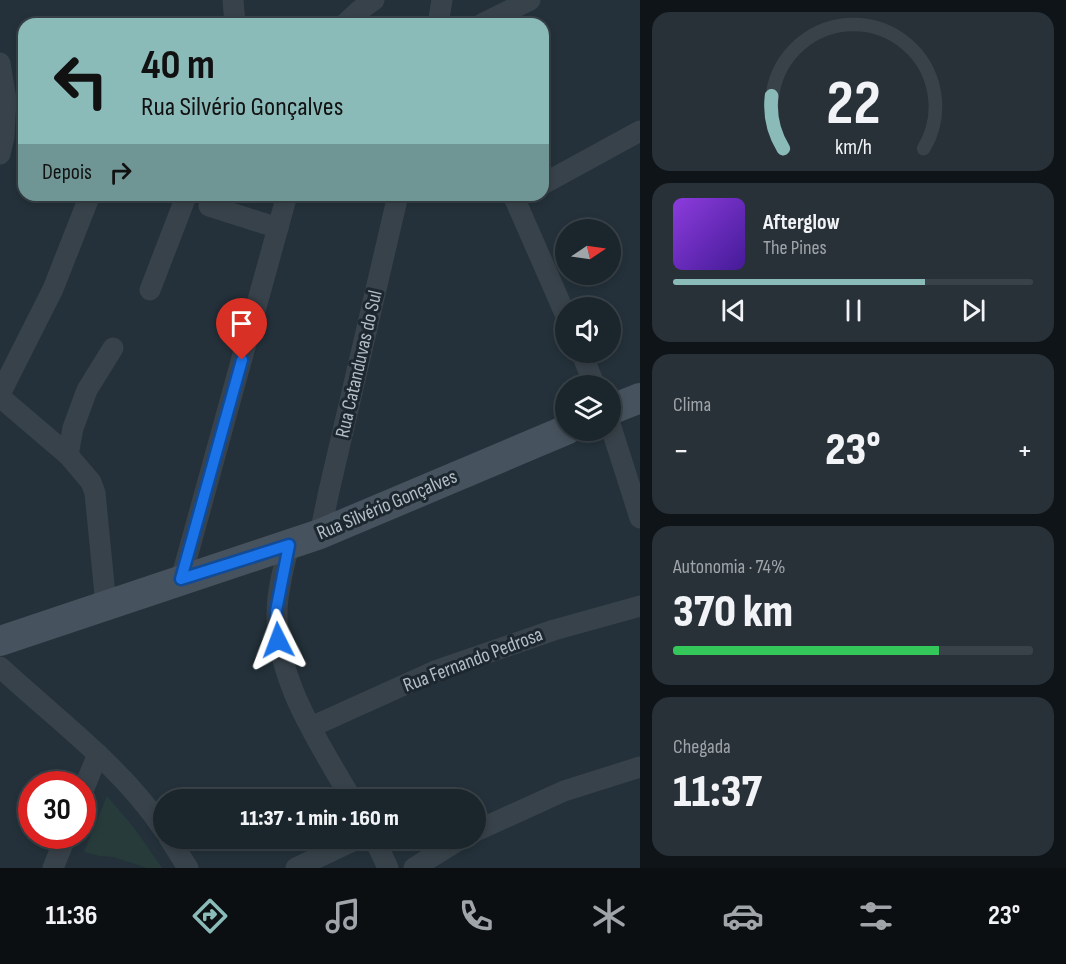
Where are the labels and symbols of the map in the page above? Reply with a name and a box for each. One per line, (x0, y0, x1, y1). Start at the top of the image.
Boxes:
north arrow (555, 219, 621, 285)
street label: Rua Catanduvas do Sul (330, 288, 388, 440)
pin (216, 298, 267, 360)
street label: Rua Silvério Gonçalves (313, 465, 461, 545)
position arrow (246, 608, 310, 672)
street label: Rua Fernando Pedrosa (400, 622, 546, 698)
speed limit sign: 30 (18, 771, 96, 849)

